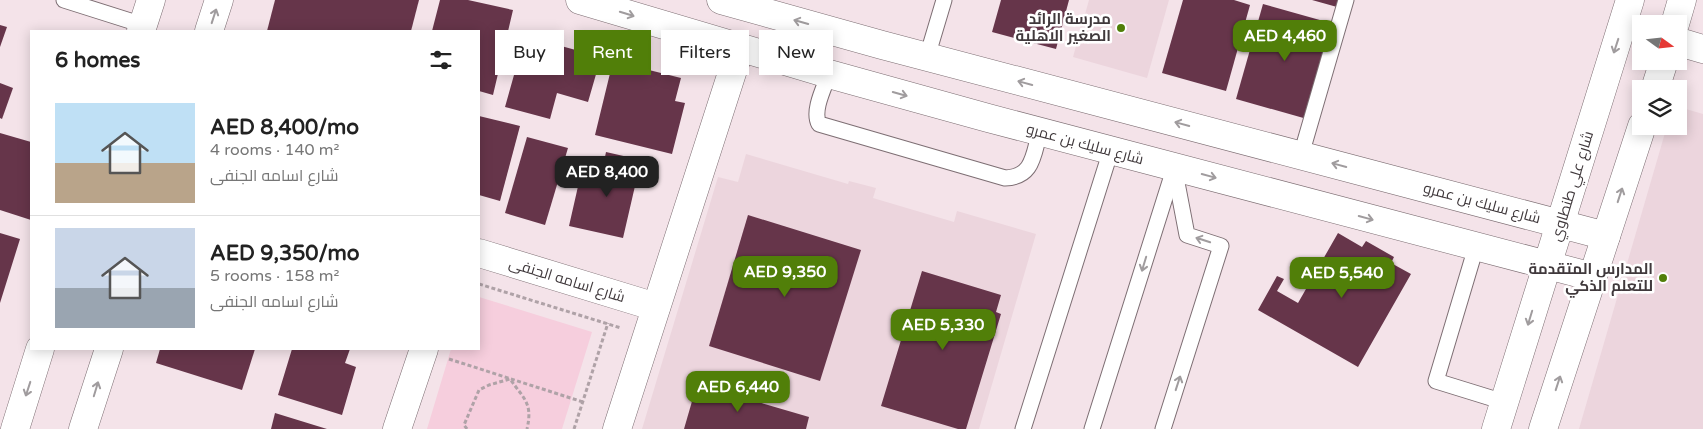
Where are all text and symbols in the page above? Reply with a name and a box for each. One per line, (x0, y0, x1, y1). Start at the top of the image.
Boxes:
one-way arrow (209, 8, 219, 24)
one-way arrow (618, 9, 634, 19)
place label: مدرسة الرائد الصغير الاهلية (1016, 10, 1111, 45)
north arrow (1632, 15, 1688, 70)
map controls (1632, 15, 1687, 135)
one-way arrow (793, 17, 809, 27)
pin: AED 4,460 (1228, 20, 1342, 62)
marker: مدرسة الرائد الصغير الاهلية (1115, 22, 1127, 34)
text: AED 4,460 (1244, 26, 1326, 46)
chip: Buy (495, 30, 564, 75)
chip: Rent (574, 30, 651, 75)
chip: Filters (661, 30, 749, 75)
chip: New (759, 30, 833, 75)
one-way arrow (1610, 38, 1620, 54)
icon: filters (427, 46, 455, 74)
text: 6 homes (55, 48, 140, 73)
one-way arrow (1018, 77, 1034, 87)
button: layers (1632, 80, 1687, 135)
one-way arrow (892, 89, 908, 99)
text: AED 8,400/mo (210, 115, 359, 140)
one-way arrow (1175, 119, 1191, 128)
street label: شارع سليك بن عمرو (1024, 120, 1146, 170)
icon: home (95, 123, 155, 183)
street label: شارع علي طنطاوي (1547, 129, 1600, 244)
text: 4 rooms · 140 m² (210, 140, 339, 160)
pin: AED 8,400 (550, 156, 664, 198)
one-way arrow (1332, 160, 1348, 170)
text: AED 8,400 (566, 162, 648, 182)
text: شارع اسامه الجنفى (210, 166, 339, 186)
one-way arrow (1201, 172, 1217, 182)
street label: شارع سليك بن عمرو (1421, 179, 1543, 229)
one-way arrow (1616, 188, 1625, 203)
one-way arrow (1358, 213, 1374, 223)
one-way arrow (1196, 235, 1211, 244)
text: AED 9,350/mo (210, 241, 360, 266)
icon: home (95, 248, 155, 308)
street label: شارع اسامه الجنفى (506, 254, 627, 308)
pin: AED 9,350 (728, 256, 842, 298)
one-way arrow (1139, 256, 1148, 271)
pin: AED 5,540 (1285, 256, 1399, 299)
place label: المدارس المتقدمة للتعلم الذكي (1529, 260, 1653, 298)
text: AED 9,350 (744, 262, 826, 282)
text: AED 5,540 (1301, 263, 1383, 283)
text: 5 rooms · 158 m² (210, 266, 339, 286)
marker: المدارس المتقدمة للتعلم الذكي (1657, 272, 1669, 284)
text: شارع اسامه الجنفى (210, 292, 339, 312)
pin: AED 5,330 (886, 308, 1000, 351)
one-way arrow (1525, 310, 1535, 326)
text: AED 5,330 (902, 315, 984, 335)
pin: AED 6,440 (681, 370, 795, 413)
one-way arrow (1173, 375, 1183, 391)
one-way arrow (1554, 375, 1564, 391)
text: AED 6,440 (697, 377, 779, 397)
one-way arrow (22, 381, 32, 397)
one-way arrow (92, 382, 101, 397)

